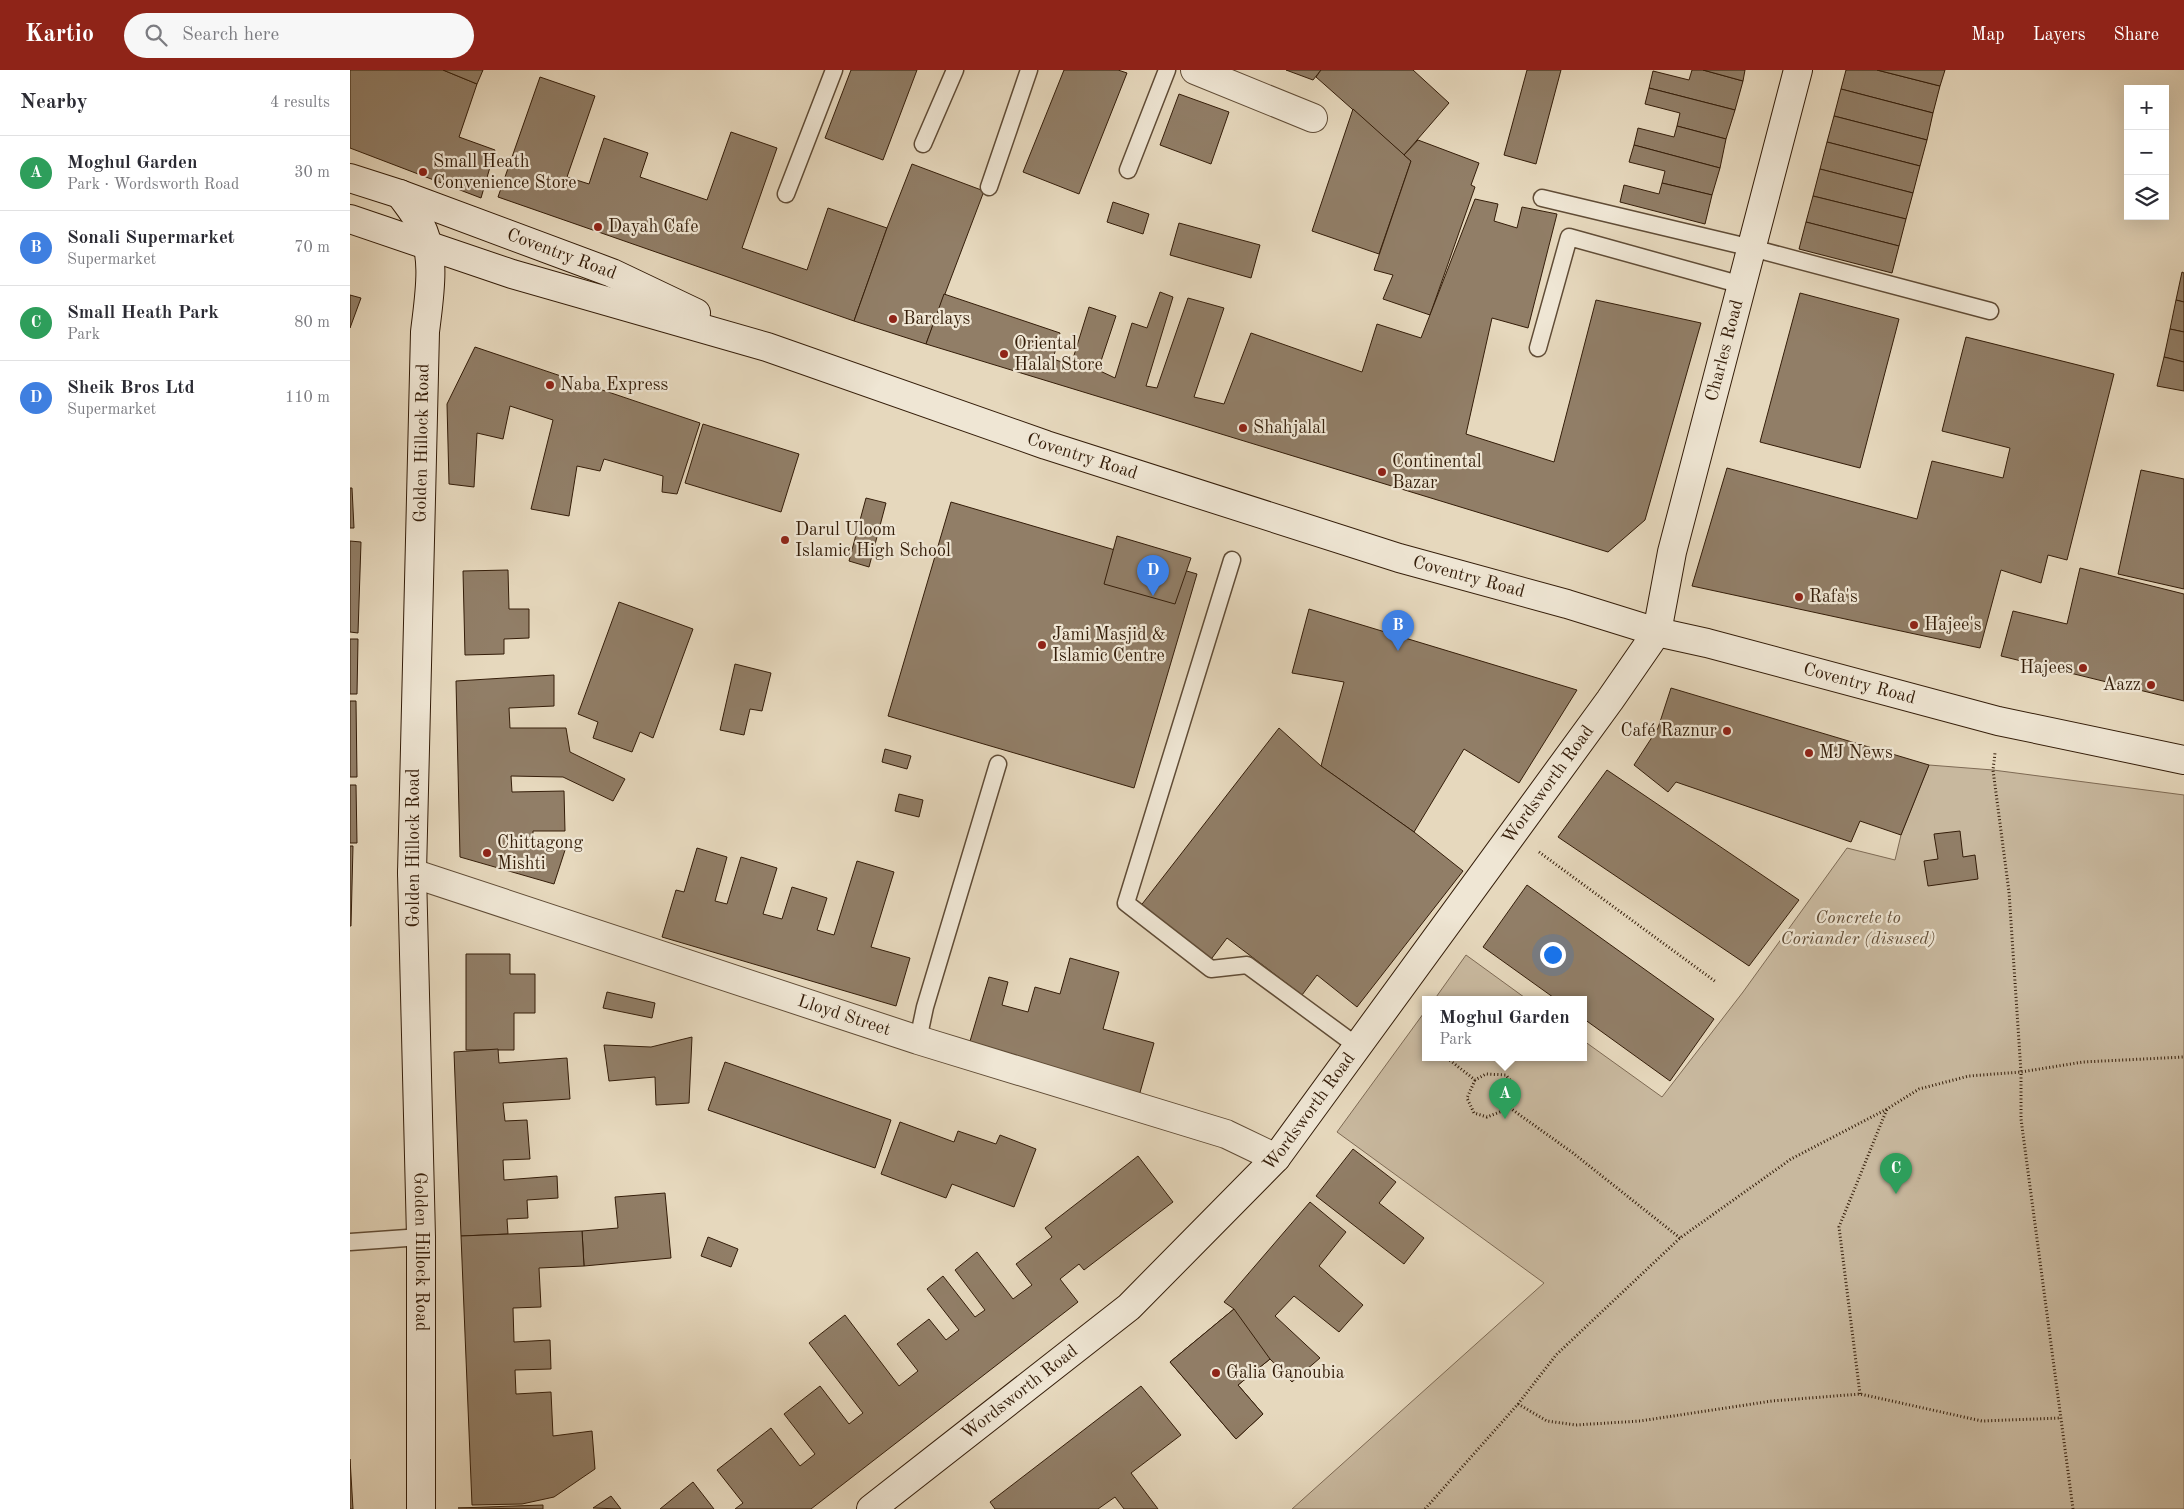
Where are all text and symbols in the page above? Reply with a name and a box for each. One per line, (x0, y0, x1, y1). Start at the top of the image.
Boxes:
search box (124, 13, 474, 58)
icon: search (142, 21, 170, 49)
text: Kartio (25, 23, 94, 47)
text: Search here (182, 26, 279, 45)
text: Map (1971, 26, 2005, 44)
text: Layers (2033, 26, 2085, 44)
text: Share (2113, 26, 2159, 44)
map controls (2124, 85, 2169, 220)
button: + (2124, 85, 2169, 130)
text: Nearby (20, 92, 88, 113)
text: 4 results (270, 95, 330, 111)
button: − (2124, 130, 2169, 175)
place label: Small Heath Convenience Store (433, 153, 576, 192)
text: Moghul Garden (67, 154, 198, 173)
text: A (30, 165, 42, 181)
text: 30 m (294, 165, 330, 181)
marker: Small Heath Convenience Store (417, 166, 429, 178)
button: layers (2124, 175, 2169, 220)
text: Park · Wordsworth Road (67, 177, 239, 193)
place label: Dayah Cafe (608, 218, 699, 236)
marker: Dayah Cafe (592, 221, 604, 233)
street label: Coventry Road (504, 226, 619, 283)
text: Sonali Supermarket (67, 229, 235, 248)
text: B (30, 240, 42, 256)
text: 70 m (294, 240, 330, 256)
text: Supermarket (67, 252, 156, 268)
street label: Charles Road (1703, 298, 1747, 403)
text: Small Heath Park (67, 304, 219, 323)
place label: Barclays (903, 310, 971, 328)
marker: Barclays (887, 313, 899, 325)
text: C (31, 315, 41, 331)
text: 80 m (294, 315, 330, 331)
text: Park (67, 327, 100, 343)
place label: Oriental Halal Store (1014, 335, 1103, 374)
marker: Oriental Halal Store (998, 348, 1010, 360)
street label: Golden Hillock Road (412, 363, 432, 523)
place label: Naba Express (560, 376, 668, 394)
text: Sheik Bros Ltd (67, 379, 195, 398)
marker: Naba Express (544, 379, 556, 391)
text: D (30, 390, 42, 406)
text: 110 m (285, 390, 330, 406)
text: Supermarket (67, 402, 156, 418)
place label: Shahjalal (1253, 419, 1326, 437)
marker: Shahjalal (1237, 422, 1249, 434)
street label: Coventry Road (1024, 430, 1140, 483)
place label: Continental Bazar (1392, 453, 1482, 492)
marker: Continental Bazar (1376, 466, 1388, 478)
place label: Darul Uloom Islamic High School (795, 521, 951, 560)
marker: Darul Uloom Islamic High School (779, 534, 791, 546)
street label: Coventry Road (1411, 553, 1527, 601)
pin: D (1137, 555, 1169, 596)
place label: Rafa's (1809, 588, 1858, 606)
marker: Rafa's (1793, 591, 1805, 603)
pin: B (1382, 610, 1414, 651)
place label: Hajee's (1924, 616, 1982, 634)
marker: Hajee's (1908, 619, 1920, 631)
place label: Jami Masjid & Islamic Centre (1052, 626, 1166, 665)
marker: Jami Masjid & Islamic Centre (1036, 639, 1048, 651)
place label: Hajees (2020, 659, 2073, 677)
street label: Coventry Road (1801, 660, 1917, 707)
marker: Hajees (2077, 662, 2089, 674)
place label: Aazz (2103, 676, 2141, 694)
marker: Aazz (2145, 679, 2157, 691)
street label: Wordsworth Road (1499, 722, 1597, 847)
place label: Café Raznur (1620, 722, 1718, 740)
marker: Café Raznur (1721, 725, 1733, 737)
place label: MJ News (1819, 744, 1893, 762)
marker: MJ News (1803, 747, 1815, 759)
street label: Golden Hillock Road (405, 768, 423, 928)
place label: Chittagong Mishti (497, 834, 584, 873)
marker: Chittagong Mishti (481, 847, 493, 859)
park label: Concrete to Coriander (disused) (1781, 909, 1935, 948)
your location (1540, 942, 1566, 968)
street label: Lloyd Street (795, 992, 893, 1039)
popup (1422, 996, 1587, 1061)
text: Moghul Garden (1439, 1009, 1570, 1028)
text: Park (1439, 1032, 1472, 1048)
street label: Wordsworth Road (1260, 1049, 1359, 1174)
pin: A (1489, 1078, 1521, 1119)
pin: C (1880, 1153, 1912, 1194)
street label: Golden Hillock Road (410, 1172, 430, 1331)
street label: Wordsworth Road (958, 1342, 1081, 1443)
place label: Galia Ganoubia (1226, 1364, 1345, 1382)
marker: Galia Ganoubia (1210, 1367, 1222, 1379)

